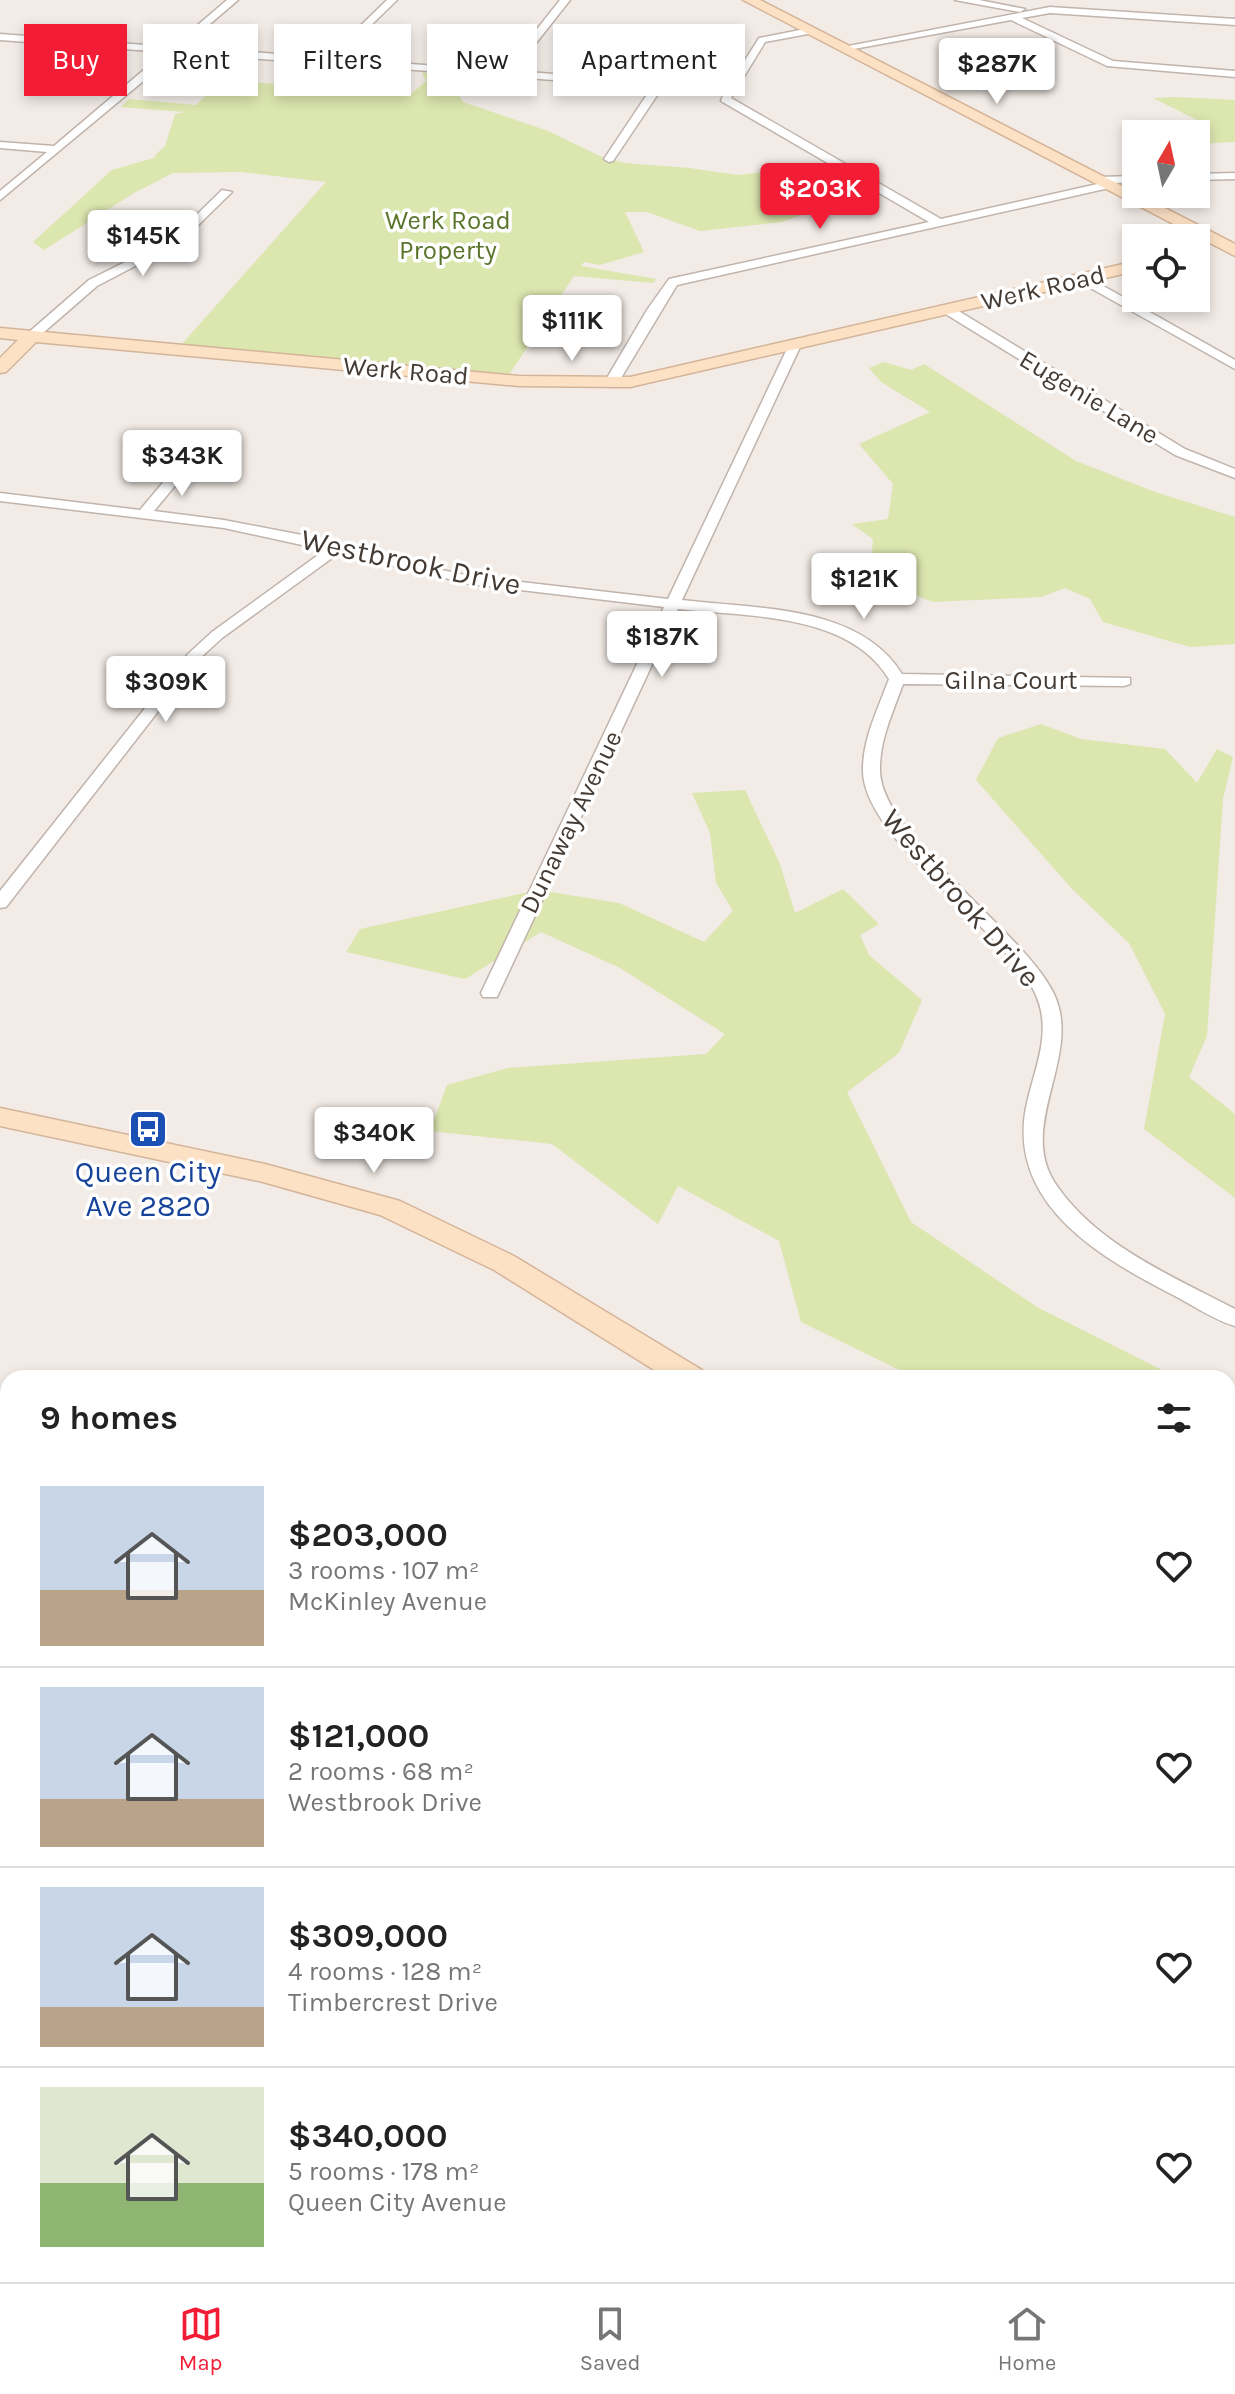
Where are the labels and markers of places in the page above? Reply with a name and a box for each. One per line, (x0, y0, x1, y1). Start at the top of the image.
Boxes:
pin: $287K (941, 38, 1053, 106)
pin: $203K (764, 163, 876, 231)
pin: $145K (87, 210, 199, 278)
pin: $111K (516, 295, 628, 363)
pin: $343K (126, 430, 238, 498)
pin: $121K (808, 553, 920, 621)
pin: $187K (606, 611, 718, 679)
pin: $309K (110, 656, 222, 724)
pin: $340K (318, 1107, 430, 1175)
bus stop icon: Queen City Ave 2820 (127, 1108, 169, 1150)
place label: Queen City Ave 2820 (75, 1154, 221, 1224)

